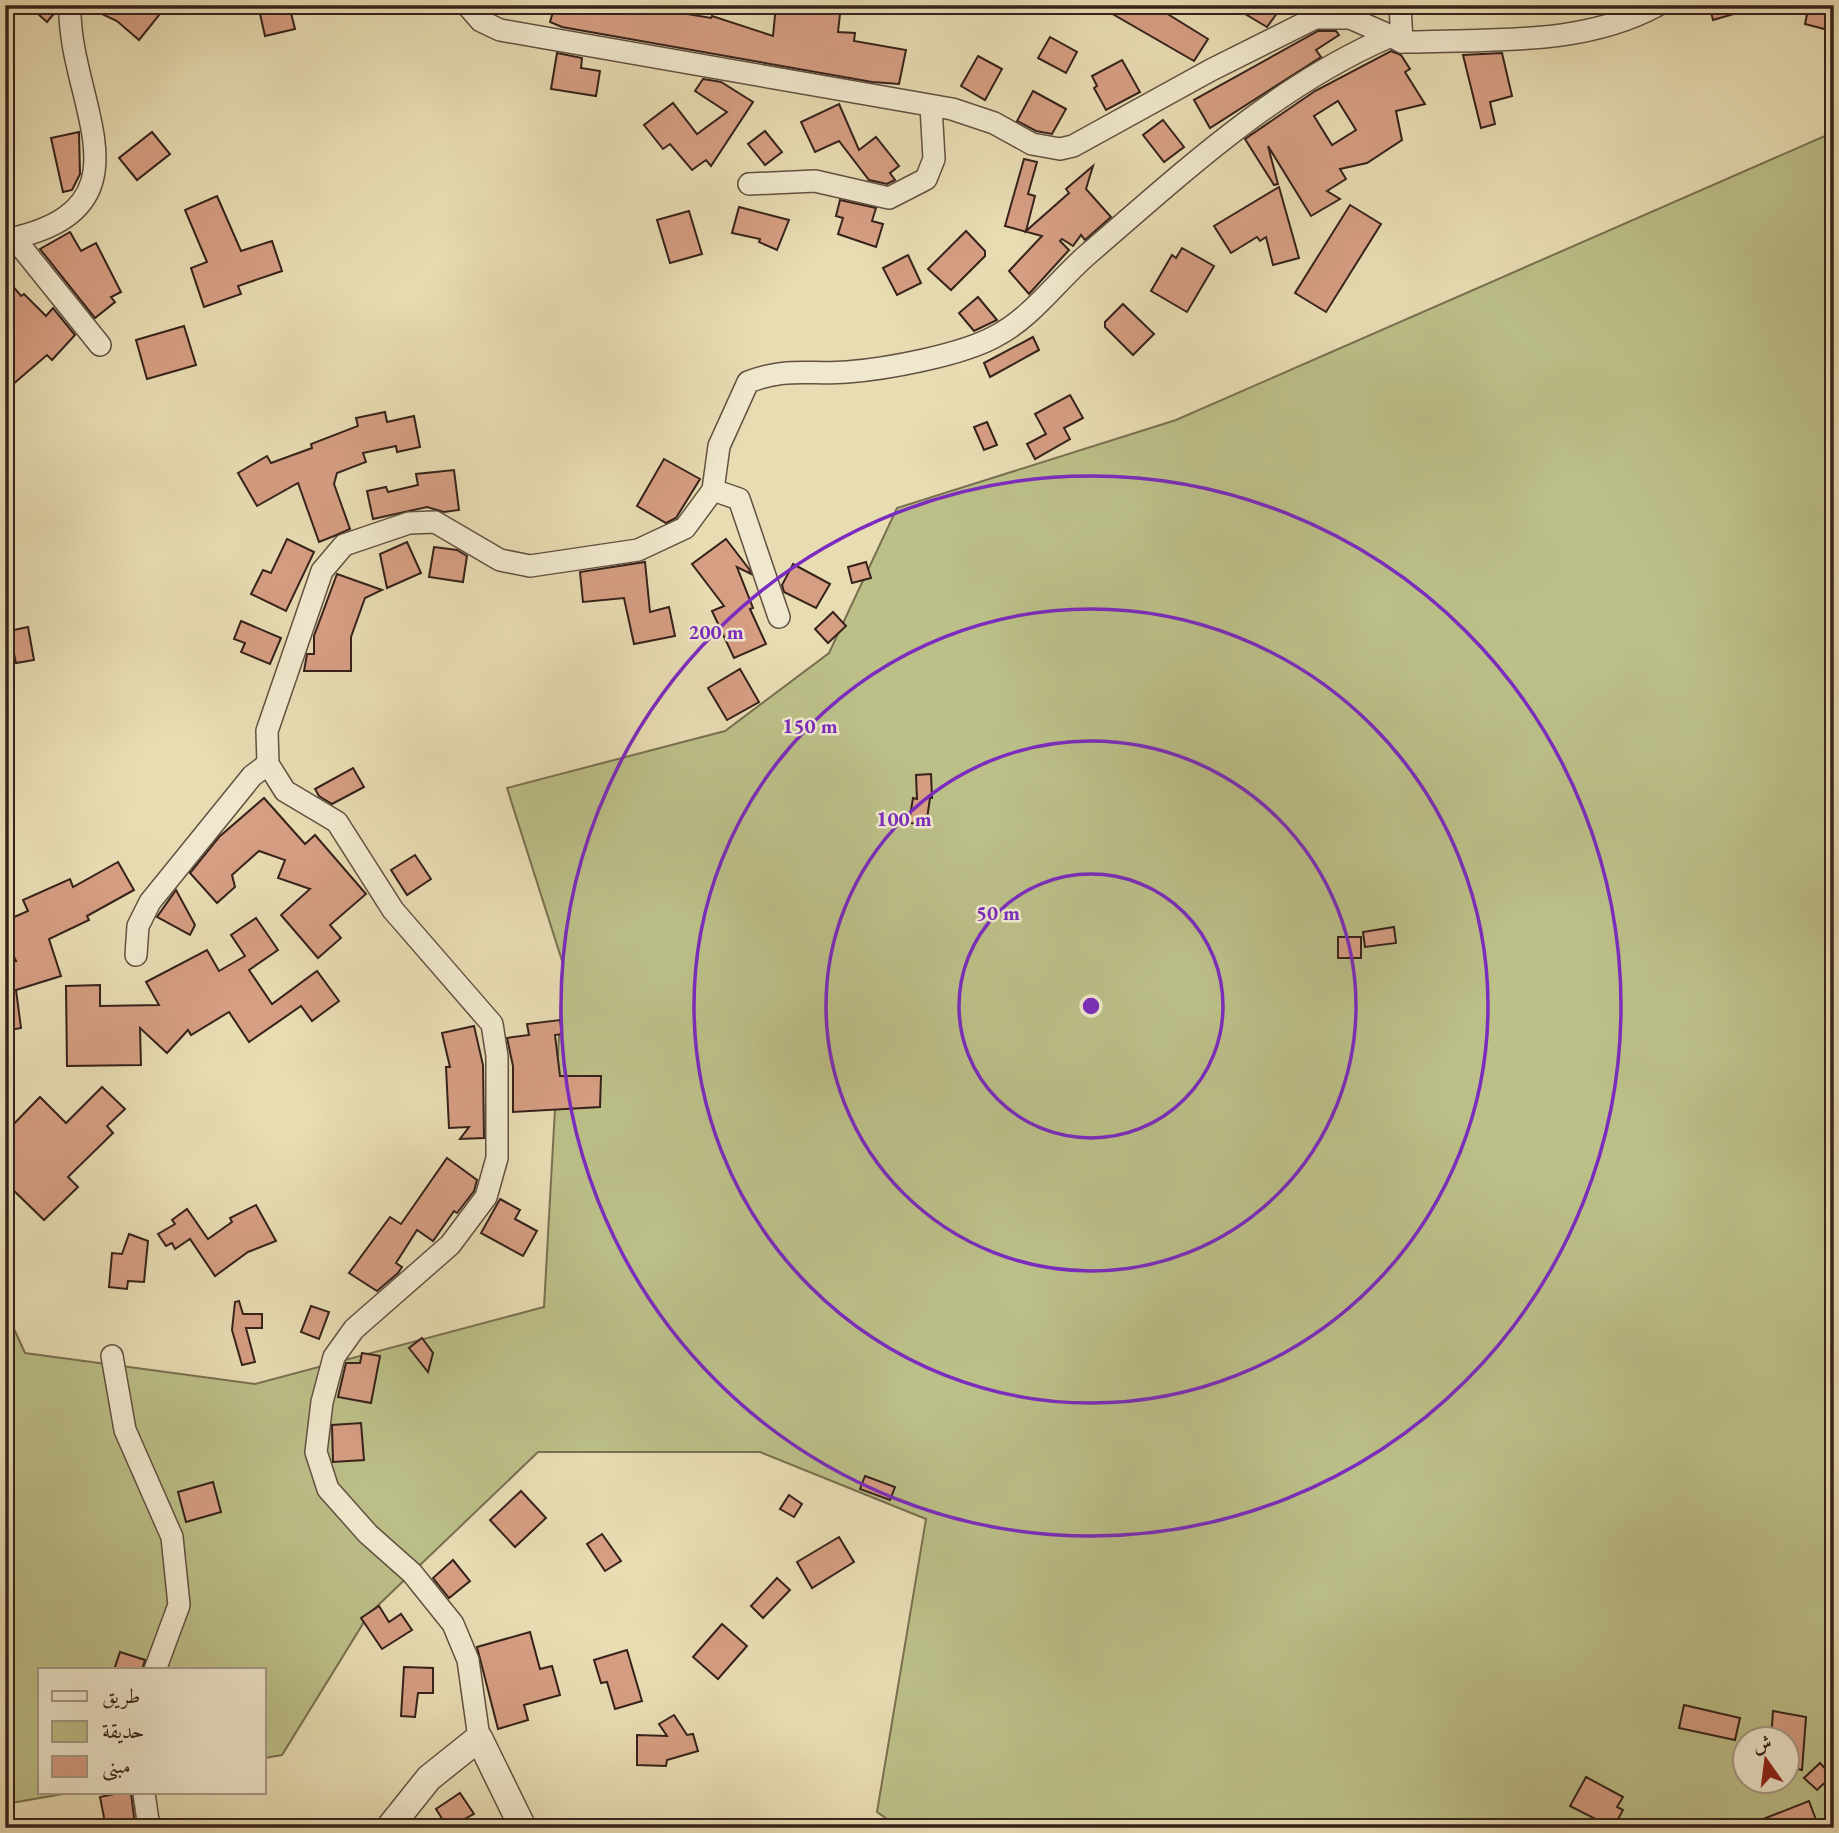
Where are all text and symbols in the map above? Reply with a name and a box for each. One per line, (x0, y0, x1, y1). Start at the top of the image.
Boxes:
text: 200 m (688, 618, 744, 645)
text: 150 m (782, 712, 838, 739)
text: 100 m (876, 805, 932, 832)
text: 50 m (976, 899, 1020, 926)
centre of rings (1079, 994, 1103, 1018)
legend (38, 1668, 266, 1794)
text: طريق (102, 1682, 140, 1709)
text: حديقة (102, 1717, 145, 1744)
north arrow (1730, 1724, 1800, 1794)
text: ش (1750, 1730, 1774, 1758)
text: مبنى (102, 1752, 131, 1781)

